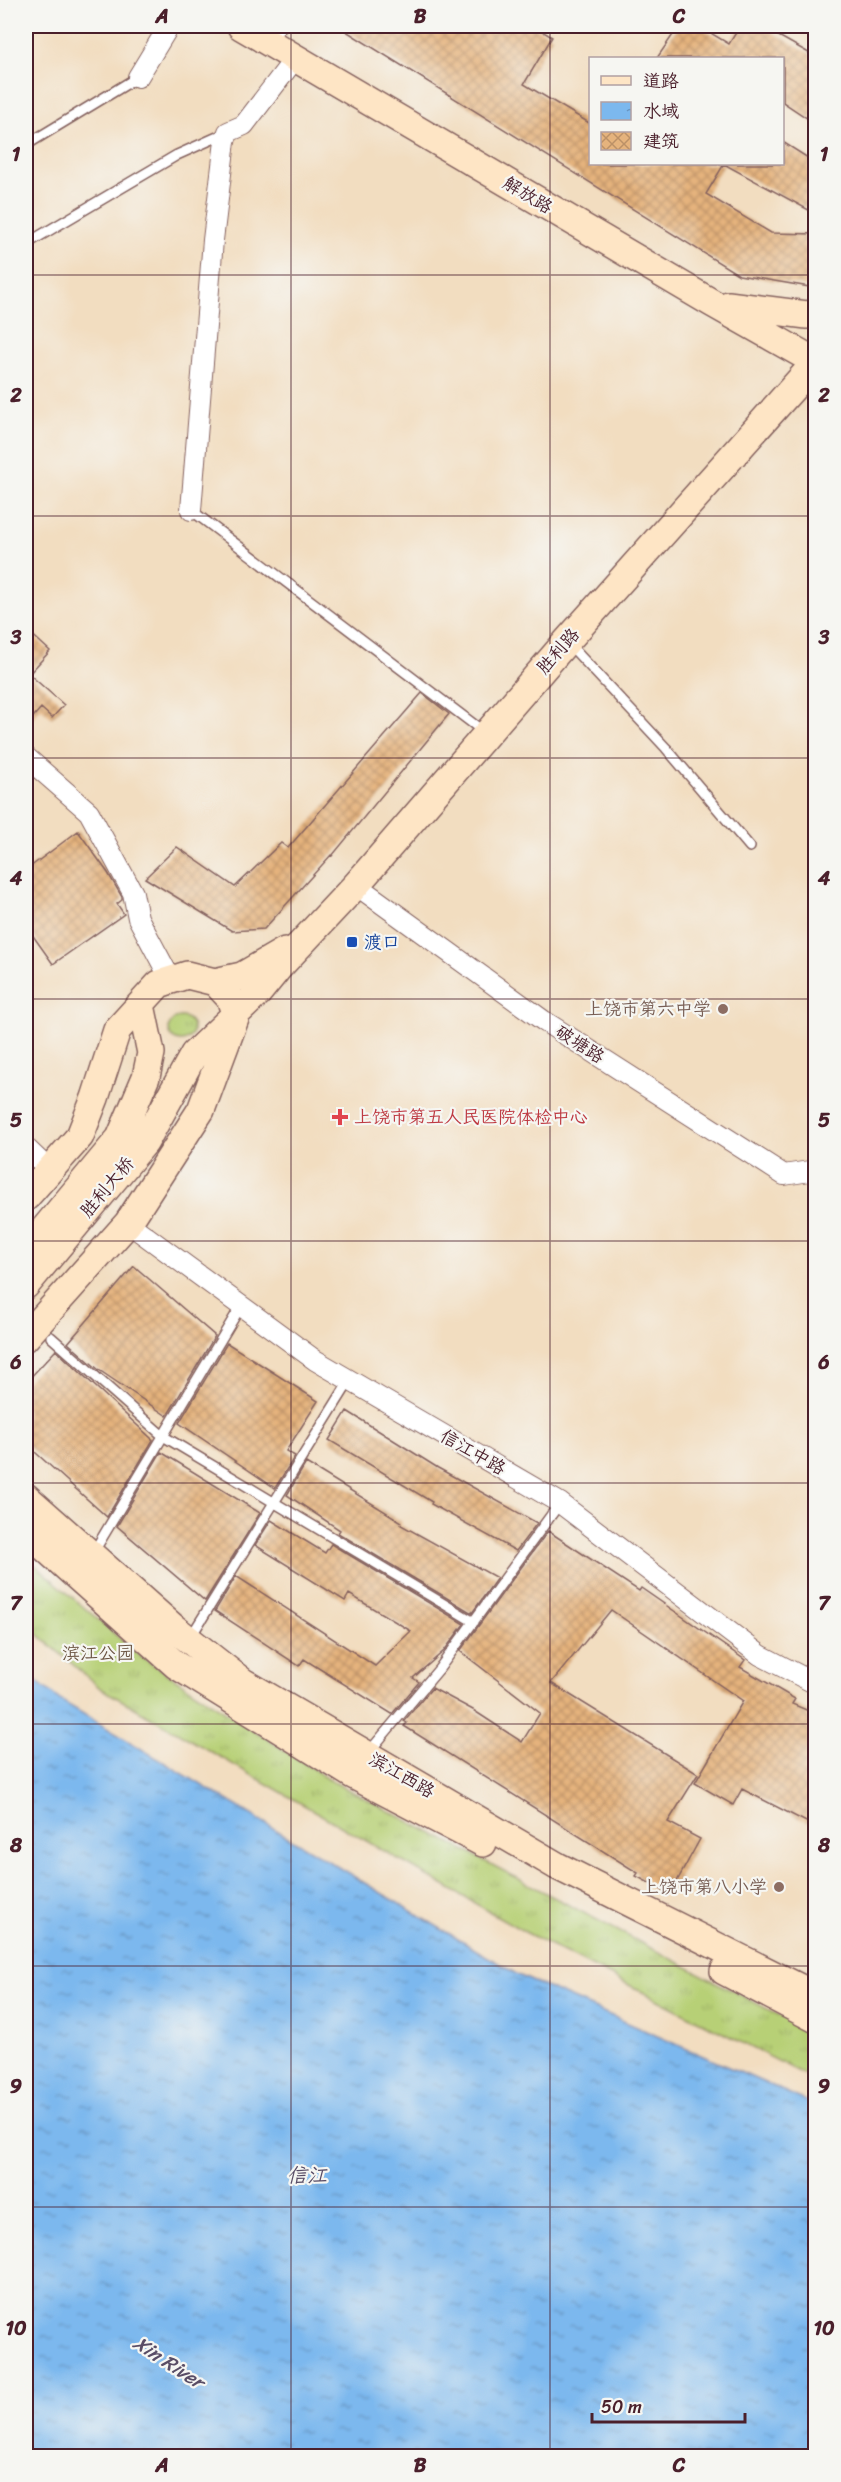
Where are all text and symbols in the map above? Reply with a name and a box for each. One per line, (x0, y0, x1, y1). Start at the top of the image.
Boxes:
text: A (154, 0, 169, 34)
text: B (414, 0, 427, 34)
text: C (672, 0, 686, 34)
legend (589, 57, 784, 165)
text: 道路 (643, 65, 679, 97)
text: 水域 (643, 95, 679, 127)
text: 建筑 (643, 125, 679, 157)
text: 1 (12, 137, 21, 172)
text: 1 (820, 137, 829, 172)
street label: 解放路 (497, 167, 559, 223)
text: 2 (9, 378, 22, 413)
text: 2 (817, 378, 830, 413)
text: 3 (10, 620, 22, 655)
street label: 胜利路 (528, 620, 588, 682)
text: 3 (818, 620, 830, 655)
text: 4 (9, 861, 23, 896)
text: 4 (817, 861, 831, 896)
place label: 渡口 (364, 926, 400, 958)
marker: 渡口 (345, 935, 359, 949)
place label: 上饶市第六中学 (585, 993, 711, 1025)
marker: 上饶市第六中学 (716, 1002, 730, 1016)
street label: 破塘路 (549, 1016, 611, 1072)
place label: 上饶市第五人民医院体检中心 (354, 1101, 588, 1133)
text: 5 (10, 1103, 22, 1138)
text: 5 (818, 1103, 830, 1138)
marker: 上饶市第五人民医院体检中心 (331, 1108, 349, 1126)
street label: 胜利大桥 (72, 1149, 142, 1225)
text: 6 (9, 1345, 22, 1380)
text: 6 (817, 1345, 830, 1380)
street label: 信江中路 (434, 1420, 512, 1484)
text: 7 (10, 1586, 23, 1621)
text: 7 (818, 1586, 831, 1621)
park label: 滨江公园 (62, 1637, 134, 1669)
street label: 滨江西路 (363, 1743, 441, 1807)
text: 8 (9, 1828, 23, 1863)
text: 8 (817, 1828, 831, 1863)
place label: 上饶市第八小学 (641, 1871, 767, 1903)
marker: 上饶市第八小学 (772, 1880, 786, 1894)
text: 9 (10, 2069, 22, 2104)
text: 9 (818, 2069, 830, 2104)
water label: 信江 (287, 2158, 328, 2193)
text: 10 (5, 2311, 27, 2346)
text: 10 (813, 2311, 835, 2346)
water label: Xin River (126, 2326, 214, 2400)
scale bar (592, 2386, 745, 2424)
text: 50 m (601, 2391, 642, 2423)
text: A (154, 2448, 169, 2482)
text: B (414, 2448, 427, 2482)
text: C (672, 2448, 686, 2482)

